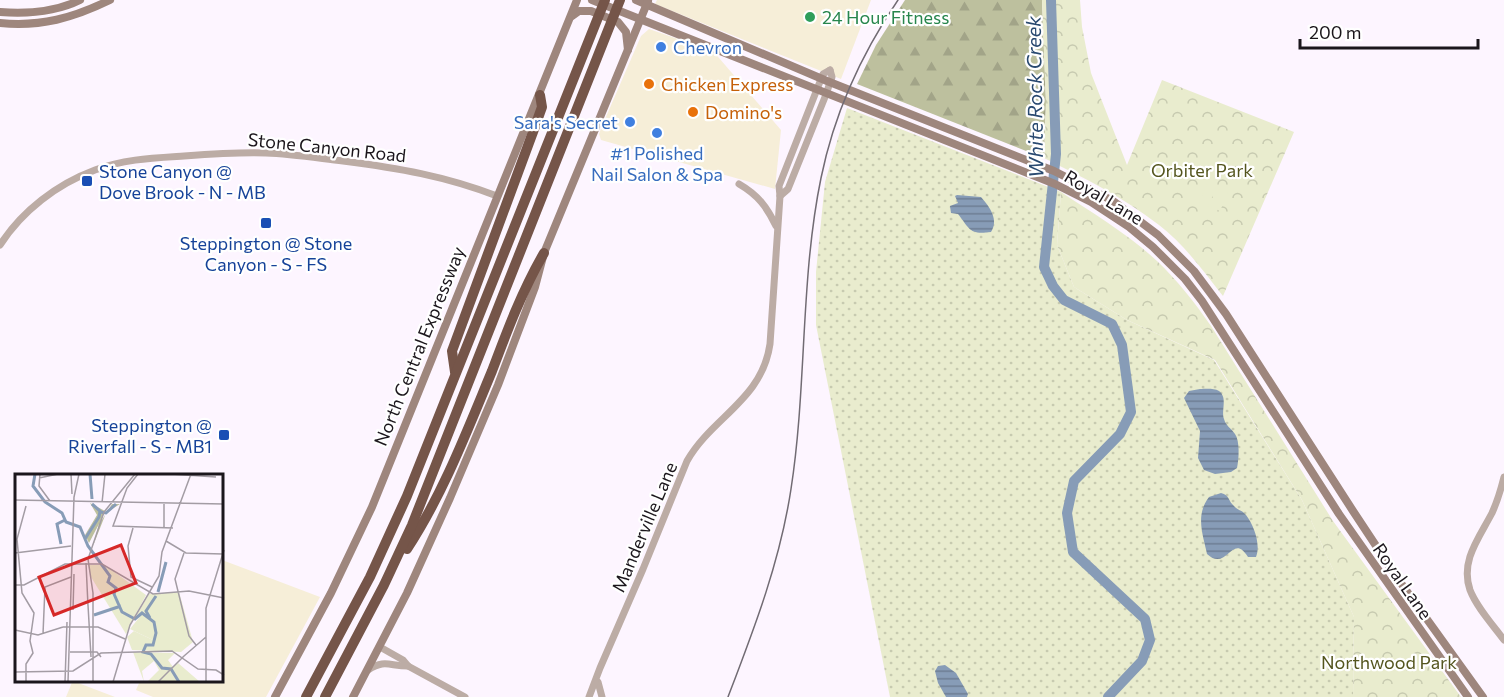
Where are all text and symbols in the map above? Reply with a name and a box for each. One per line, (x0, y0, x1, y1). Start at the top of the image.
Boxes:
place label: 24 Hour Fitness (822, 6, 949, 28)
marker: 24 Hour Fitness (803, 10, 817, 24)
scale bar (1300, 12, 1478, 50)
water label: White Rock Creek (1021, 15, 1047, 178)
text: 200 m (1309, 21, 1362, 43)
place label: Chevron (673, 36, 742, 58)
marker: Chevron (654, 40, 668, 54)
place label: Chicken Express (661, 73, 793, 95)
marker: Chicken Express (642, 77, 656, 91)
place label: Domino's (705, 101, 782, 123)
marker: Domino's (686, 105, 700, 119)
place label: Sara's Secret (514, 111, 618, 133)
marker: Sara's Secret (623, 115, 637, 129)
marker: #1 Polished Nail Salon & Spa (650, 126, 664, 140)
street label: Stone Canyon Road (247, 128, 407, 166)
place label: #1 Polished Nail Salon & Spa (591, 142, 723, 185)
park label: Orbiter Park (1151, 159, 1253, 181)
place label: Stone Canyon @ Dove Brook - N - MB (99, 160, 266, 203)
street label: Royal Lane (1061, 165, 1147, 229)
marker: Stone Canyon @ Dove Brook - N - MB (80, 174, 94, 188)
marker: Steppington @ Stone Canyon - S - FS (259, 216, 273, 230)
place label: Steppington @ Stone Canyon - S - FS (180, 232, 352, 275)
street label: North Central Expressway (369, 243, 469, 449)
place label: Steppington @ Riverfall - S - MB1 (68, 414, 212, 457)
marker: Steppington @ Riverfall - S - MB1 (217, 428, 231, 442)
street label: Manderville Lane (607, 459, 681, 595)
inset map (15, 474, 224, 682)
street label: Royal Lane (1369, 539, 1437, 623)
park label: Northwood Park (1321, 651, 1457, 673)

